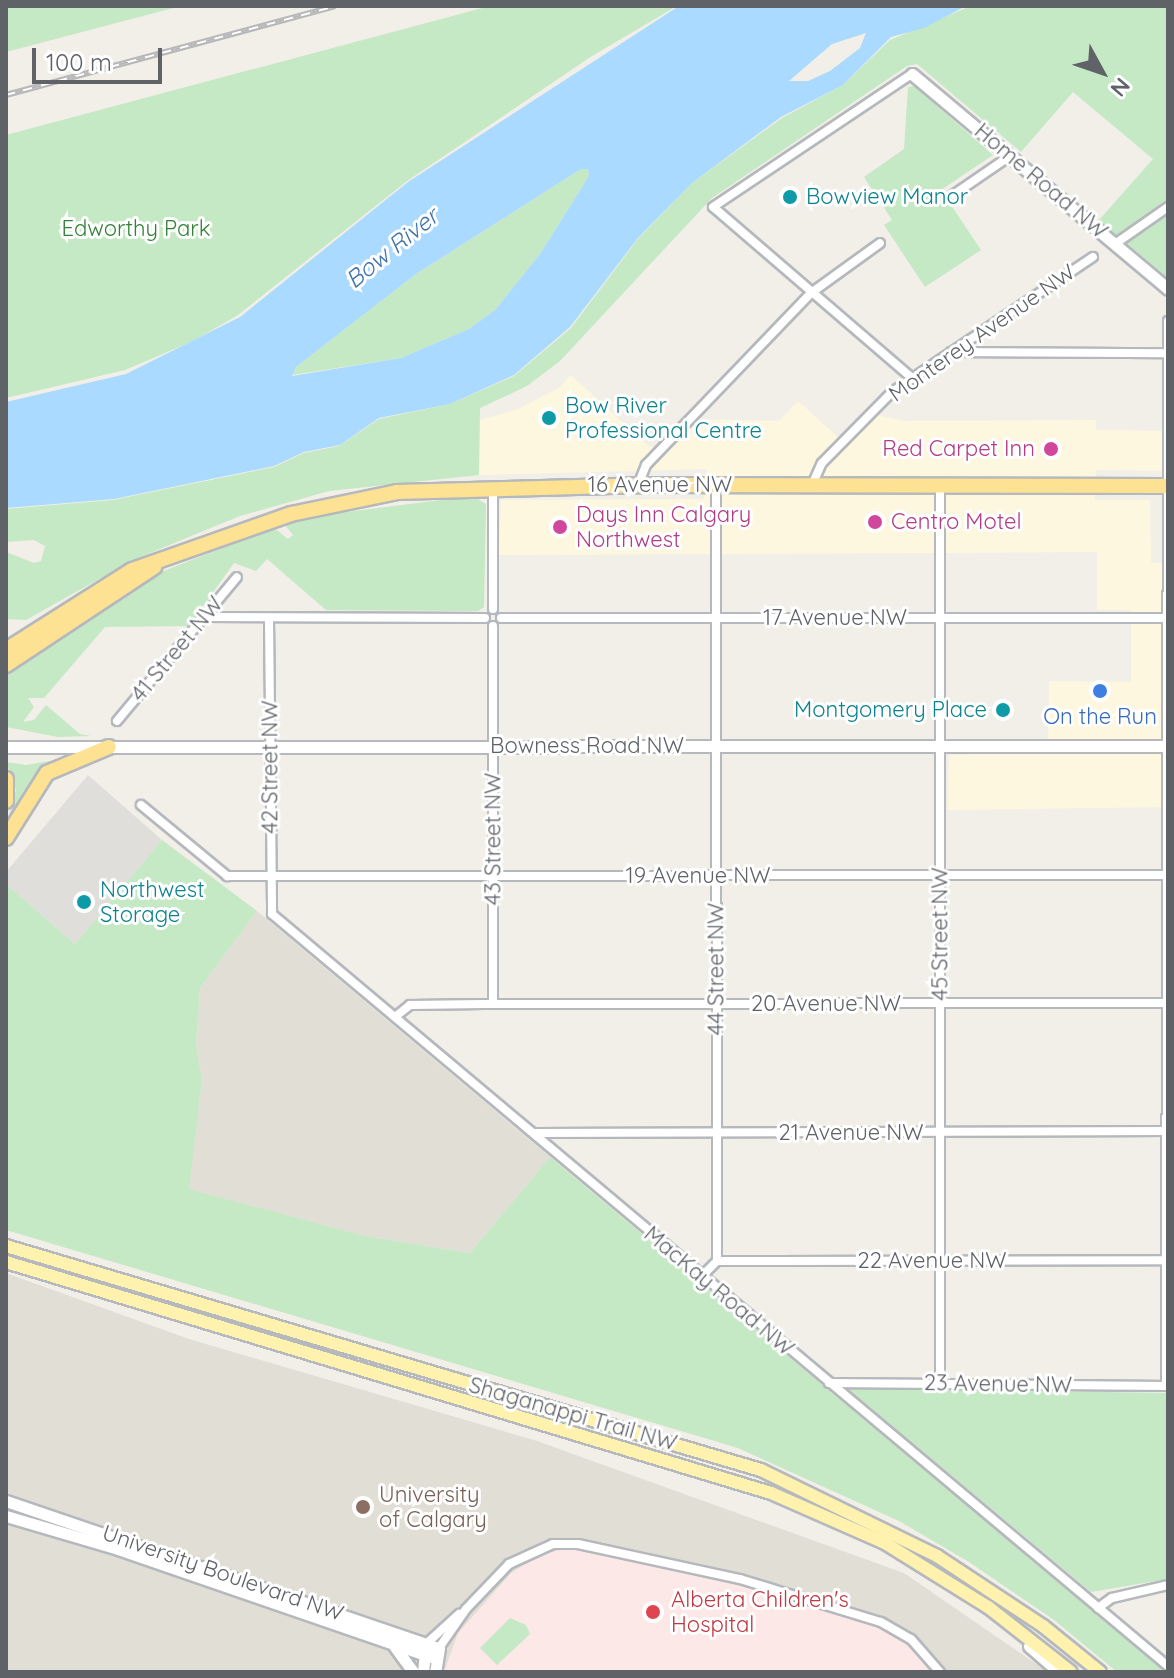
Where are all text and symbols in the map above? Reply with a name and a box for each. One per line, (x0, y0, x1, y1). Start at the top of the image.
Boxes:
scale bar (36, 32, 166, 82)
north arrow (1062, 32, 1142, 112)
text: 100 m (46, 47, 112, 77)
text: N (1104, 72, 1136, 103)
street label: Home Road NW (969, 118, 1113, 244)
place label: Bowview Manor (806, 184, 968, 210)
marker: Bowview Manor (781, 188, 799, 206)
water label: Bow River (340, 202, 444, 294)
park label: Edworthy Park (62, 216, 210, 242)
street label: Monterey Avenue NW (884, 259, 1080, 407)
place label: Bow River Professional Centre (565, 392, 762, 444)
marker: Bow River Professional Centre (540, 409, 558, 427)
place label: Red Carpet Inn (882, 436, 1035, 462)
marker: Red Carpet Inn (1042, 440, 1060, 458)
street label: 16 Avenue NW (588, 472, 732, 498)
place label: Days Inn Calgary Northwest (576, 501, 751, 552)
place label: Centro Motel (891, 509, 1022, 535)
marker: Centro Motel (866, 513, 884, 531)
marker: Days Inn Calgary Northwest (551, 518, 569, 536)
street label: 41 Street NW (125, 591, 229, 707)
street label: 17 Avenue NW (763, 605, 907, 631)
marker: On the Run (1091, 682, 1109, 700)
place label: Montgomery Place (794, 697, 987, 723)
street label: 42 Street NW (257, 700, 283, 834)
marker: Montgomery Place (994, 701, 1012, 719)
place label: On the Run (1043, 704, 1157, 730)
street label: Bowness Road NW (490, 733, 684, 759)
street label: 43 Street NW (480, 773, 506, 905)
street label: 19 Avenue NW (626, 863, 770, 889)
street label: 45 Street NW (927, 867, 953, 1001)
place label: Northwest Storage (100, 876, 204, 928)
marker: Northwest Storage (75, 893, 93, 911)
street label: 44 Street NW (703, 903, 729, 1035)
street label: 20 Avenue NW (751, 991, 901, 1017)
street label: 21 Avenue NW (779, 1120, 923, 1146)
street label: MacKay Road NW (639, 1221, 799, 1361)
street label: 22 Avenue NW (858, 1248, 1006, 1274)
street label: 23 Avenue NW (924, 1370, 1072, 1398)
street label: Shaganappi Trail NW (466, 1372, 680, 1456)
place label: University of Calgary (379, 1481, 487, 1532)
marker: University of Calgary (354, 1498, 372, 1516)
street label: University Boulevard NW (99, 1519, 347, 1627)
place label: Alberta Children's Hospital (671, 1586, 849, 1638)
marker: Alberta Children's Hospital (642, 1601, 664, 1623)

